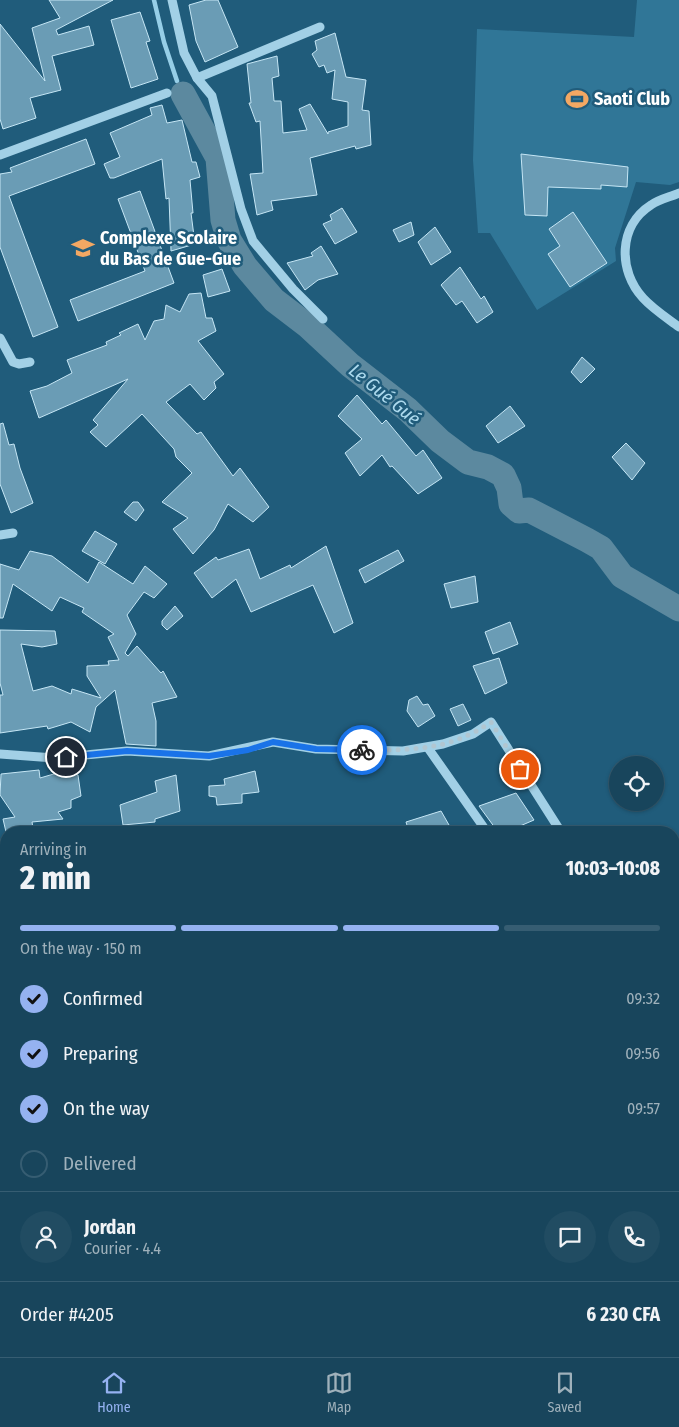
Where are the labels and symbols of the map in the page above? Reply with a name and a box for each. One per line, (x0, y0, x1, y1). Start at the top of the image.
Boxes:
sports icon: Saoti Club (564, 86, 590, 112)
place label: Saoti Club (594, 88, 670, 110)
place label: Complexe Scolaire du Bas de Gue-Gue (100, 227, 241, 270)
school or university icon: Complexe Scolaire du Bas de Gue-Gue (70, 235, 96, 261)
water label: Le Gué Gué (344, 359, 425, 430)
courier (337, 725, 387, 775)
pin (45, 736, 87, 778)
pin (499, 748, 541, 790)

